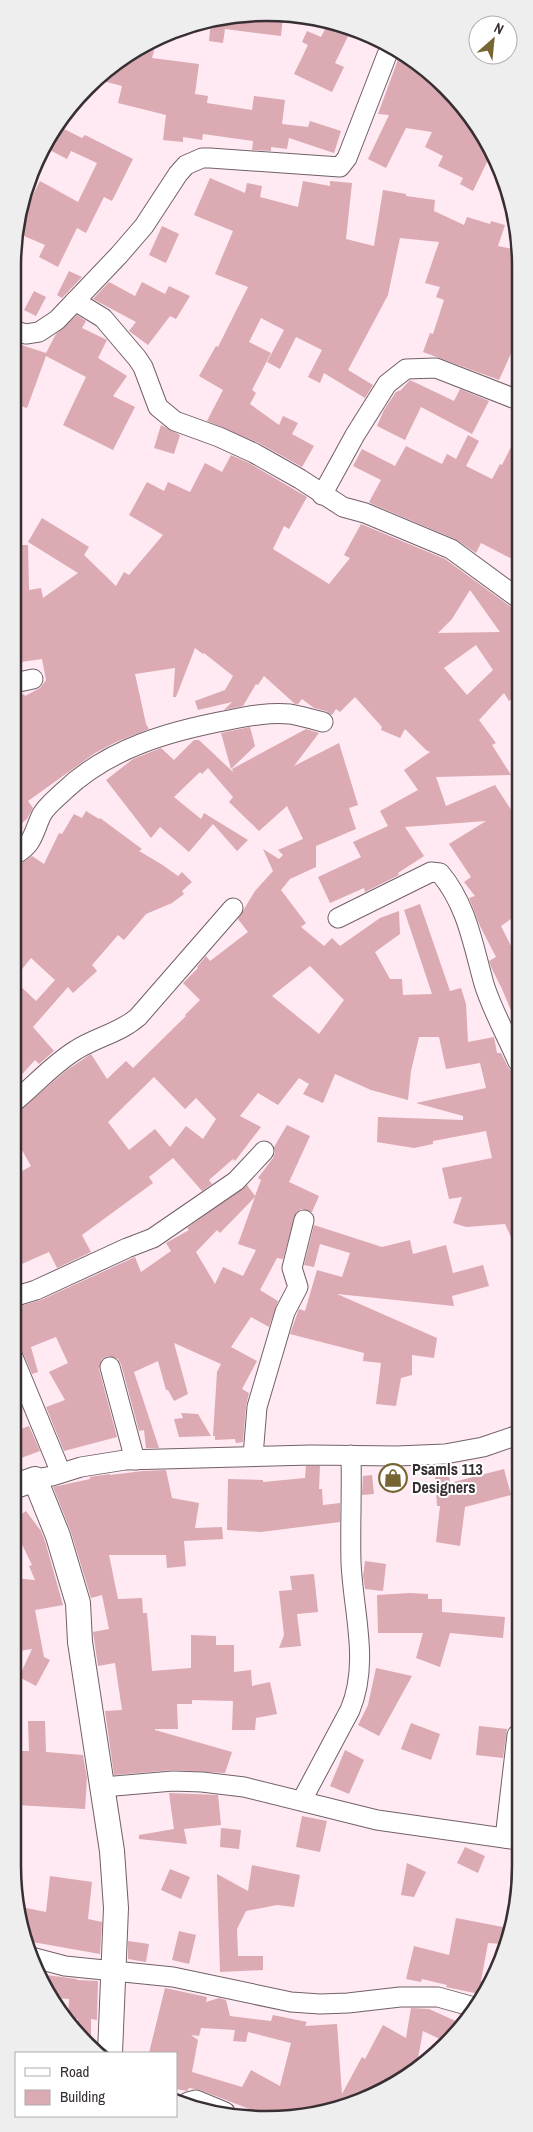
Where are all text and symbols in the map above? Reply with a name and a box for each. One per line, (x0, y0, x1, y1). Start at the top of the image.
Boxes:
north arrow (468, 15, 518, 65)
text: N (491, 19, 507, 38)
place label: Psamls 113 Designers (412, 1458, 483, 1498)
shop icon: Psamls 113 Designers (378, 1463, 408, 1493)
legend (15, 2052, 178, 2117)
text: Road (60, 2061, 89, 2082)
text: Building (60, 2086, 105, 2107)

